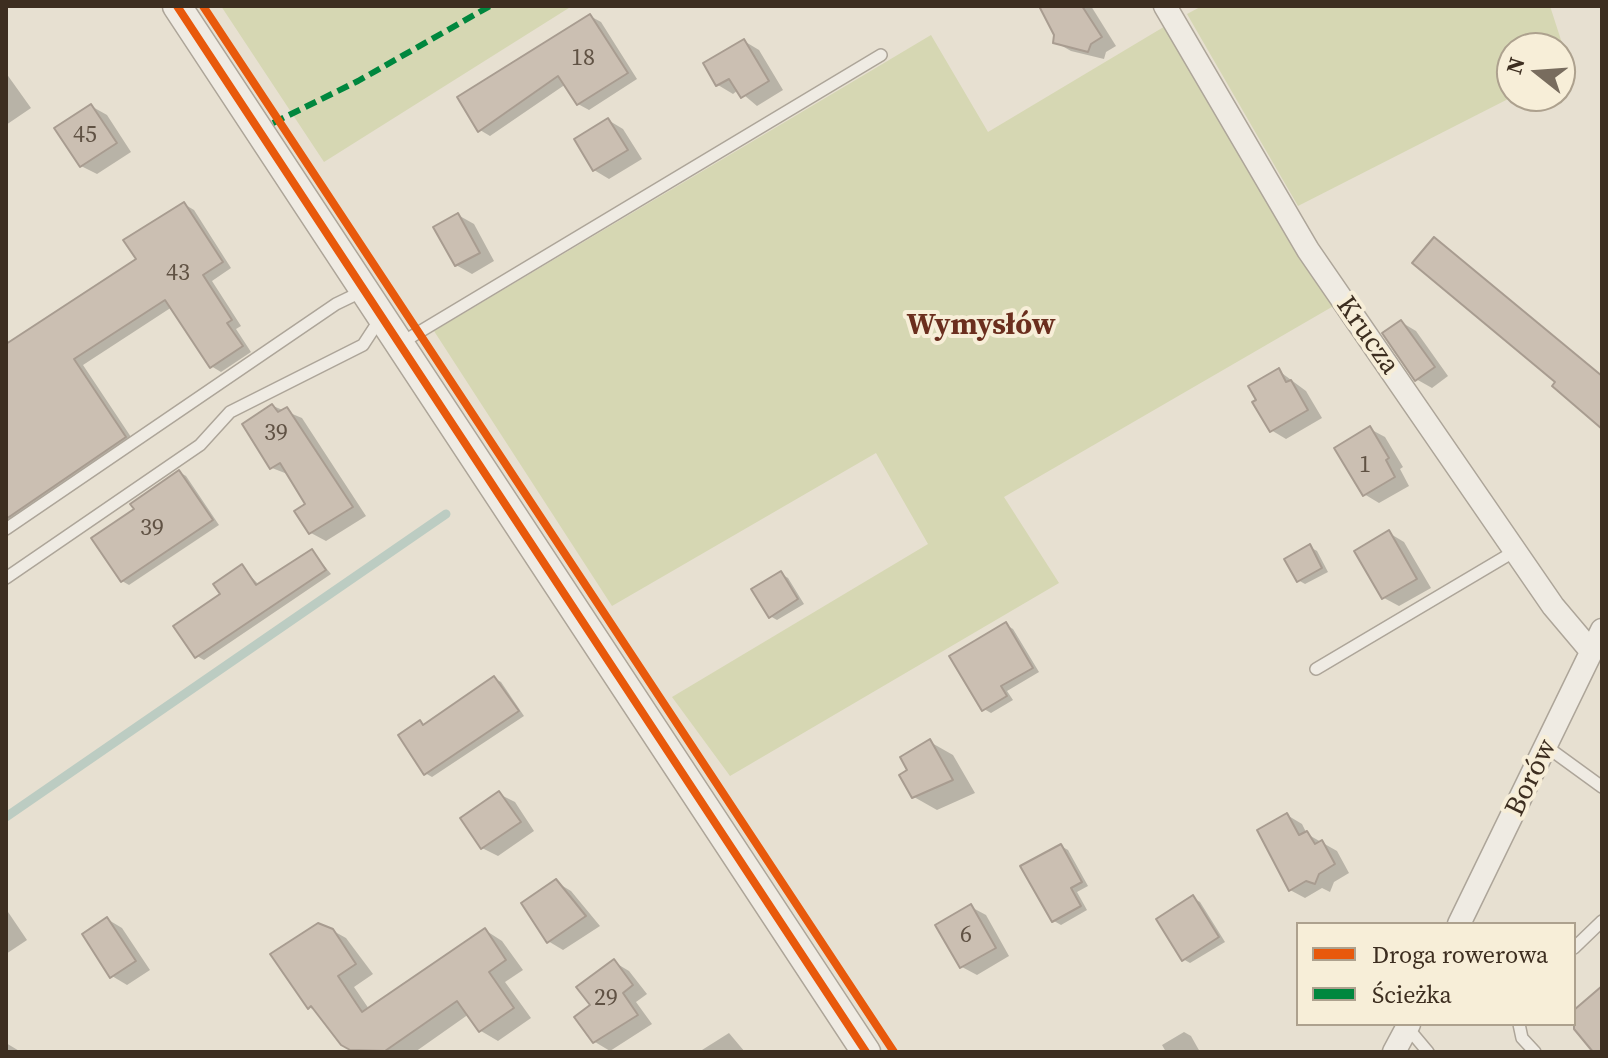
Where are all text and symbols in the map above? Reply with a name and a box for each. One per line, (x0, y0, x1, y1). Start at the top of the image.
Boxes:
north arrow (1496, 32, 1576, 112)
house number: 18 (571, 45, 595, 73)
text: N (1498, 54, 1532, 78)
house number: 45 (73, 122, 97, 150)
house number: 43 (166, 260, 190, 288)
street label: Krucza (1328, 291, 1406, 381)
district label: Wymysłów (906, 308, 1056, 344)
house number: 39 (264, 420, 288, 448)
house number: 1 (1359, 452, 1371, 480)
house number: 39 (140, 515, 164, 543)
street label: Borów (1499, 734, 1565, 822)
house number: 6 (960, 922, 972, 950)
legend (1296, 922, 1576, 1026)
text: Droga rowerowa (1372, 938, 1548, 971)
text: Ścieżka (1372, 978, 1452, 1011)
house number: 29 (594, 985, 618, 1013)

